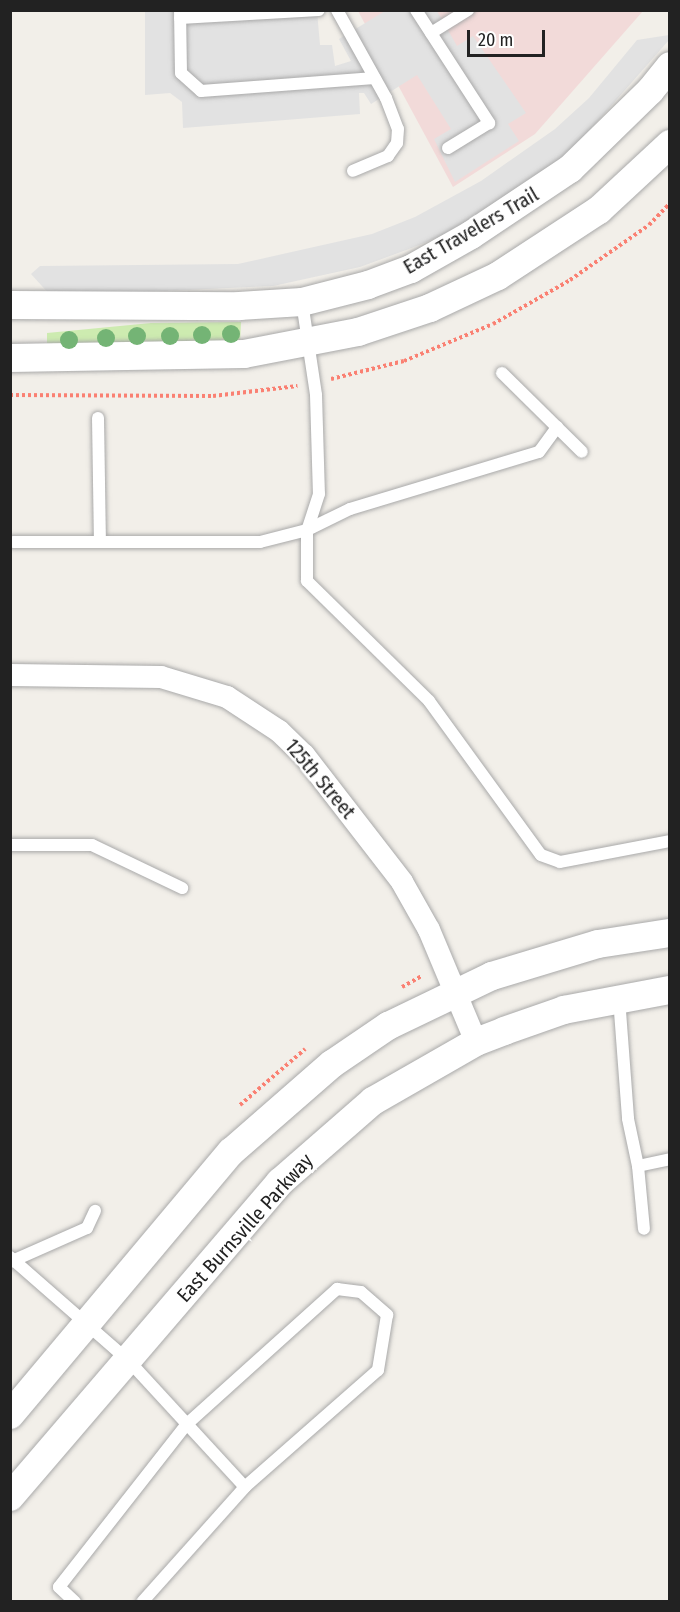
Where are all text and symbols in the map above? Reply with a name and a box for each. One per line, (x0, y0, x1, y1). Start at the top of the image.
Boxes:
scale bar (470, 18, 548, 56)
text: 20 m (478, 29, 513, 51)
street label: East Travelers Trail (399, 183, 543, 279)
street label: 125th Street (280, 734, 360, 824)
street label: East Burnsville Parkway (172, 1149, 318, 1307)

